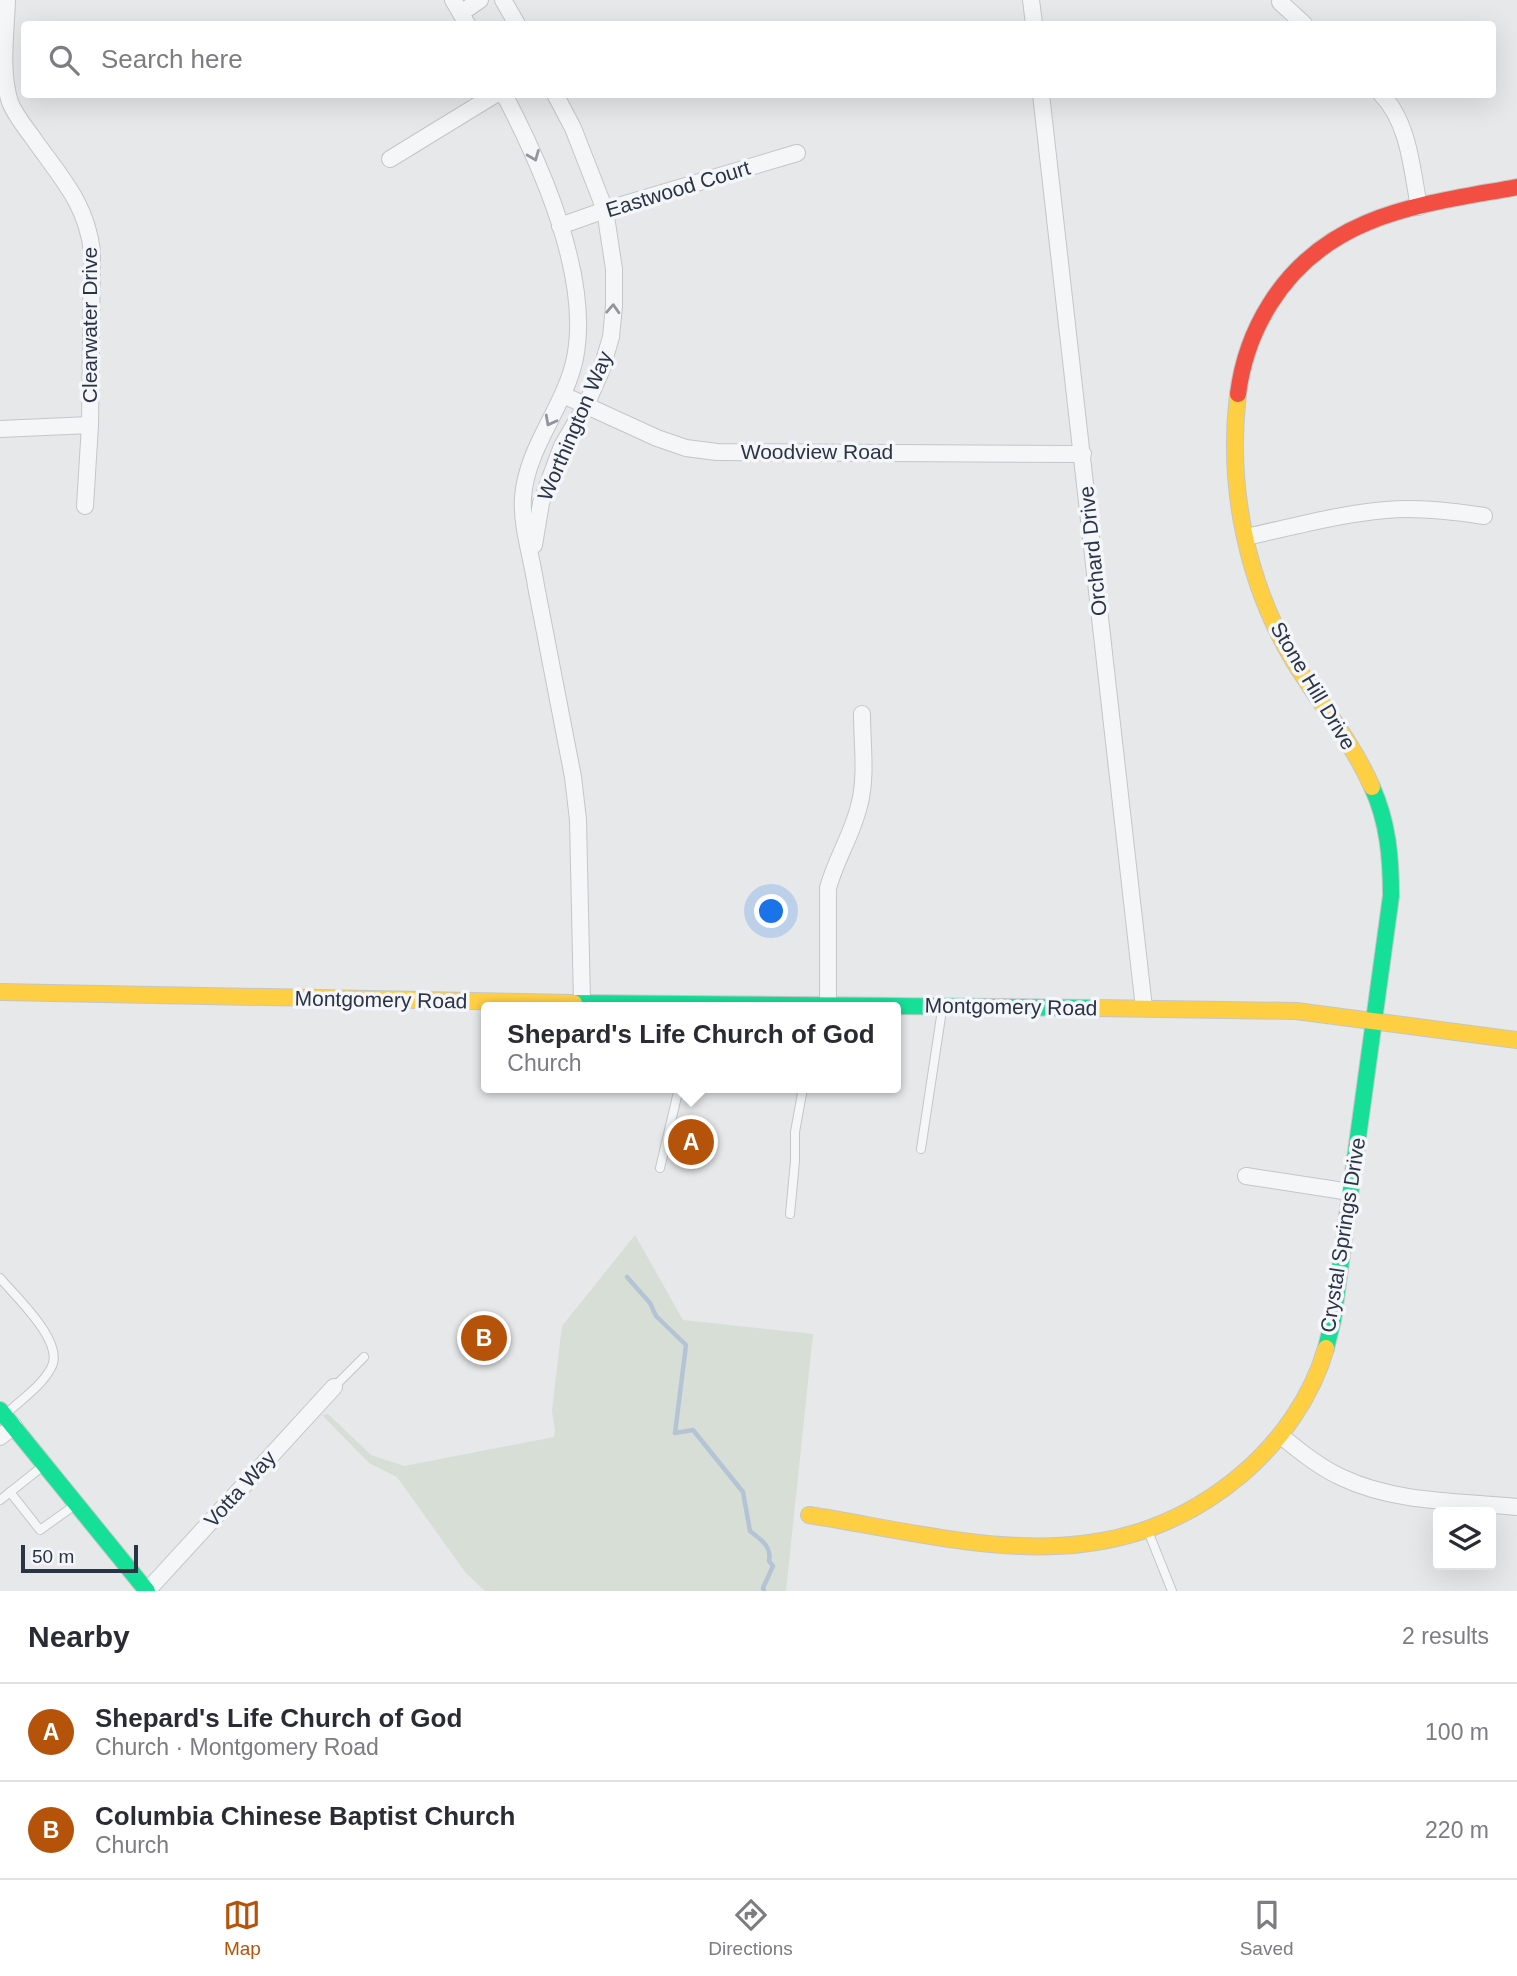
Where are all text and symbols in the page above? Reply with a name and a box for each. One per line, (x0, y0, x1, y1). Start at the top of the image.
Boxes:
search box (21, 21, 1496, 98)
icon: search (45, 41, 83, 79)
text: Search here (101, 44, 243, 74)
one-way arrow (526, 149, 540, 161)
street label: Eastwood Court (603, 156, 753, 221)
street label: Clearwater Drive (78, 247, 101, 403)
one-way arrow (606, 303, 621, 314)
street label: Worthington Way (533, 347, 617, 504)
one-way arrow (544, 413, 558, 426)
street label: Woodview Road (741, 440, 893, 463)
street label: Orchard Drive (1074, 485, 1111, 617)
street label: Stone Hill Drive (1266, 618, 1361, 754)
your location (754, 894, 788, 928)
street label: Montgomery Road (294, 986, 468, 1013)
street label: Montgomery Road (924, 993, 1098, 1020)
popup (481, 1002, 901, 1093)
text: Shepard's Life Church of God (507, 1019, 875, 1049)
text: Church (507, 1050, 581, 1076)
pin: A (668, 1116, 714, 1168)
street label: Crystal Springs Drive (1316, 1136, 1369, 1334)
pin: B (461, 1312, 507, 1364)
street label: Votta Way (199, 1445, 280, 1532)
map controls (1433, 1507, 1496, 1570)
button: layers (1433, 1507, 1496, 1570)
scale bar (21, 1542, 138, 1574)
text: 50 m (32, 1546, 74, 1567)
text: Nearby (28, 1620, 130, 1653)
text: 2 results (1402, 1623, 1489, 1649)
text: Shepard's Life Church of God (95, 1703, 462, 1733)
text: A (43, 1719, 59, 1745)
text: 100 m (1425, 1719, 1489, 1745)
text: Church · Montgomery Road (95, 1734, 379, 1760)
text: Columbia Chinese Baptist Church (95, 1801, 515, 1831)
text: B (43, 1817, 59, 1843)
text: 220 m (1425, 1817, 1489, 1843)
text: Church (95, 1832, 169, 1858)
tab: Map (223, 1896, 261, 1960)
tab: Directions (708, 1896, 793, 1960)
tab: Saved (1240, 1896, 1294, 1960)

